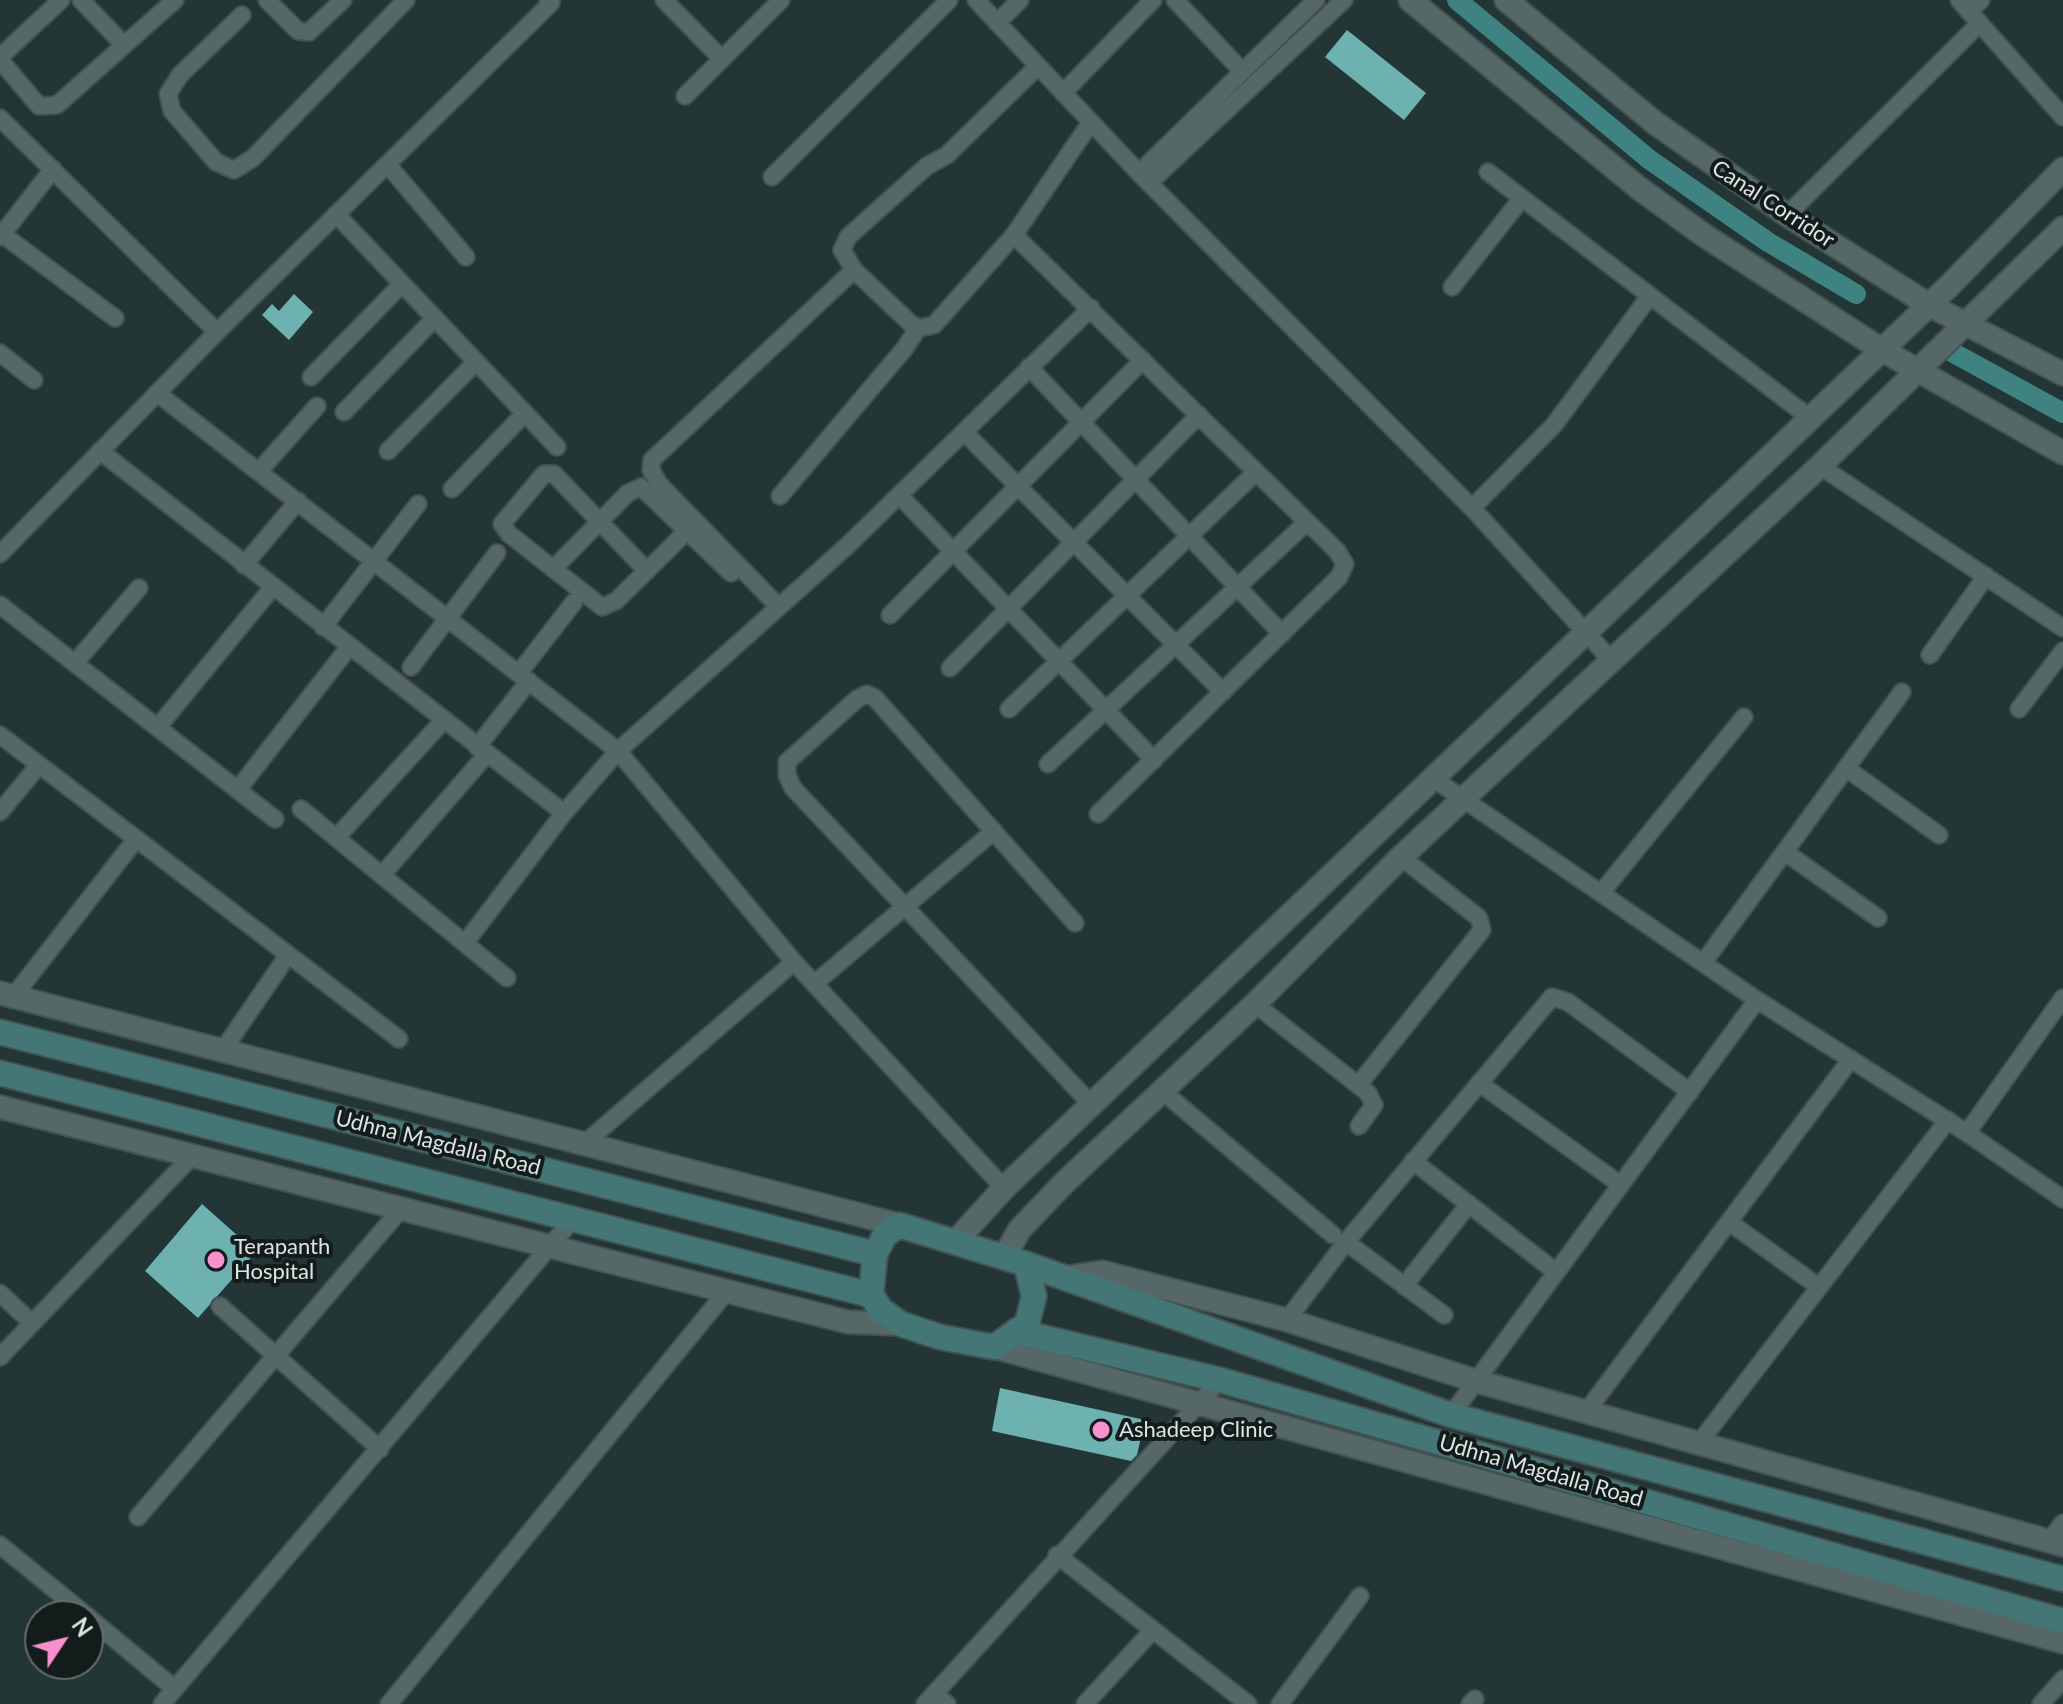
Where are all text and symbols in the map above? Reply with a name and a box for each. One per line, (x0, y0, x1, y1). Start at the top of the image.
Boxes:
street label: Canal Corridor (1707, 155, 1839, 253)
street label: Udhna Magdalla Road (333, 1105, 543, 1181)
place label: Terapanth Hospital (234, 1234, 330, 1286)
marker: Terapanth Hospital (205, 1249, 227, 1271)
place label: Ashadeep Clinic (1119, 1417, 1273, 1443)
marker: Ashadeep Clinic (1090, 1419, 1112, 1441)
street label: Udhna Magdalla Road (1436, 1429, 1646, 1513)
north arrow (24, 1600, 104, 1680)
text: N (67, 1612, 98, 1642)

